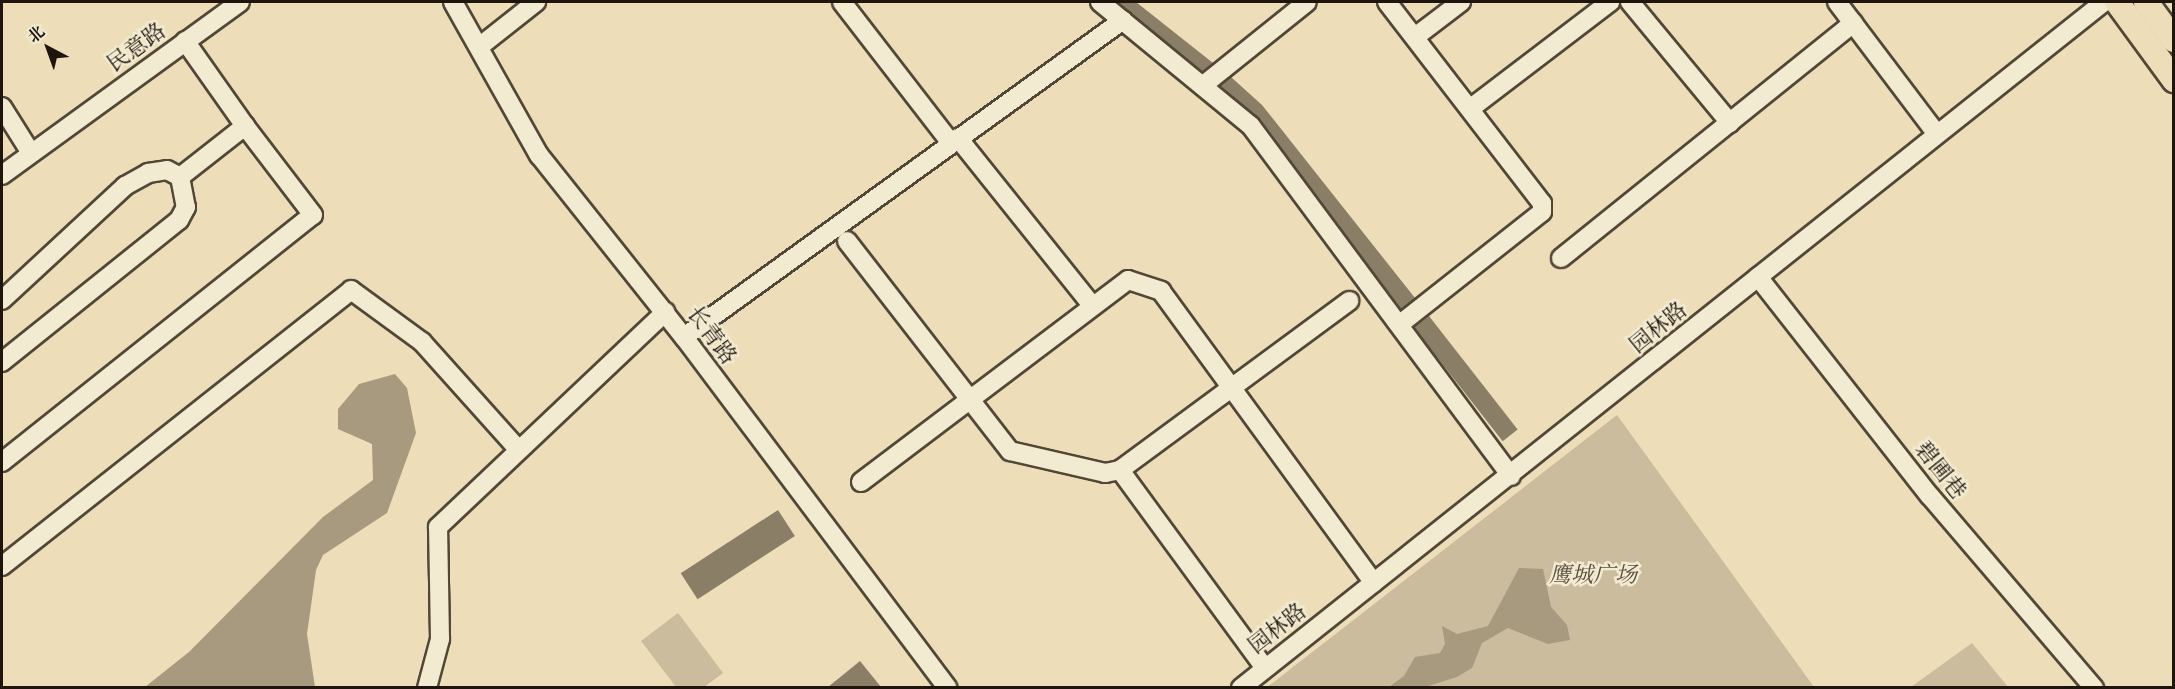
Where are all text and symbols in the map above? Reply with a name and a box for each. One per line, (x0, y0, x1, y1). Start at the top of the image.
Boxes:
street label: 民意路 (102, 17, 170, 77)
north arrow (18, 18, 78, 78)
text: 北 (23, 21, 49, 47)
street label: 园林路 (1624, 296, 1692, 358)
street label: 长青路 (682, 301, 742, 369)
street label: 碧圃巷 (1910, 436, 1972, 504)
park label: 鹰城广场 (1549, 562, 1637, 588)
street label: 园林路 (1243, 597, 1311, 659)

